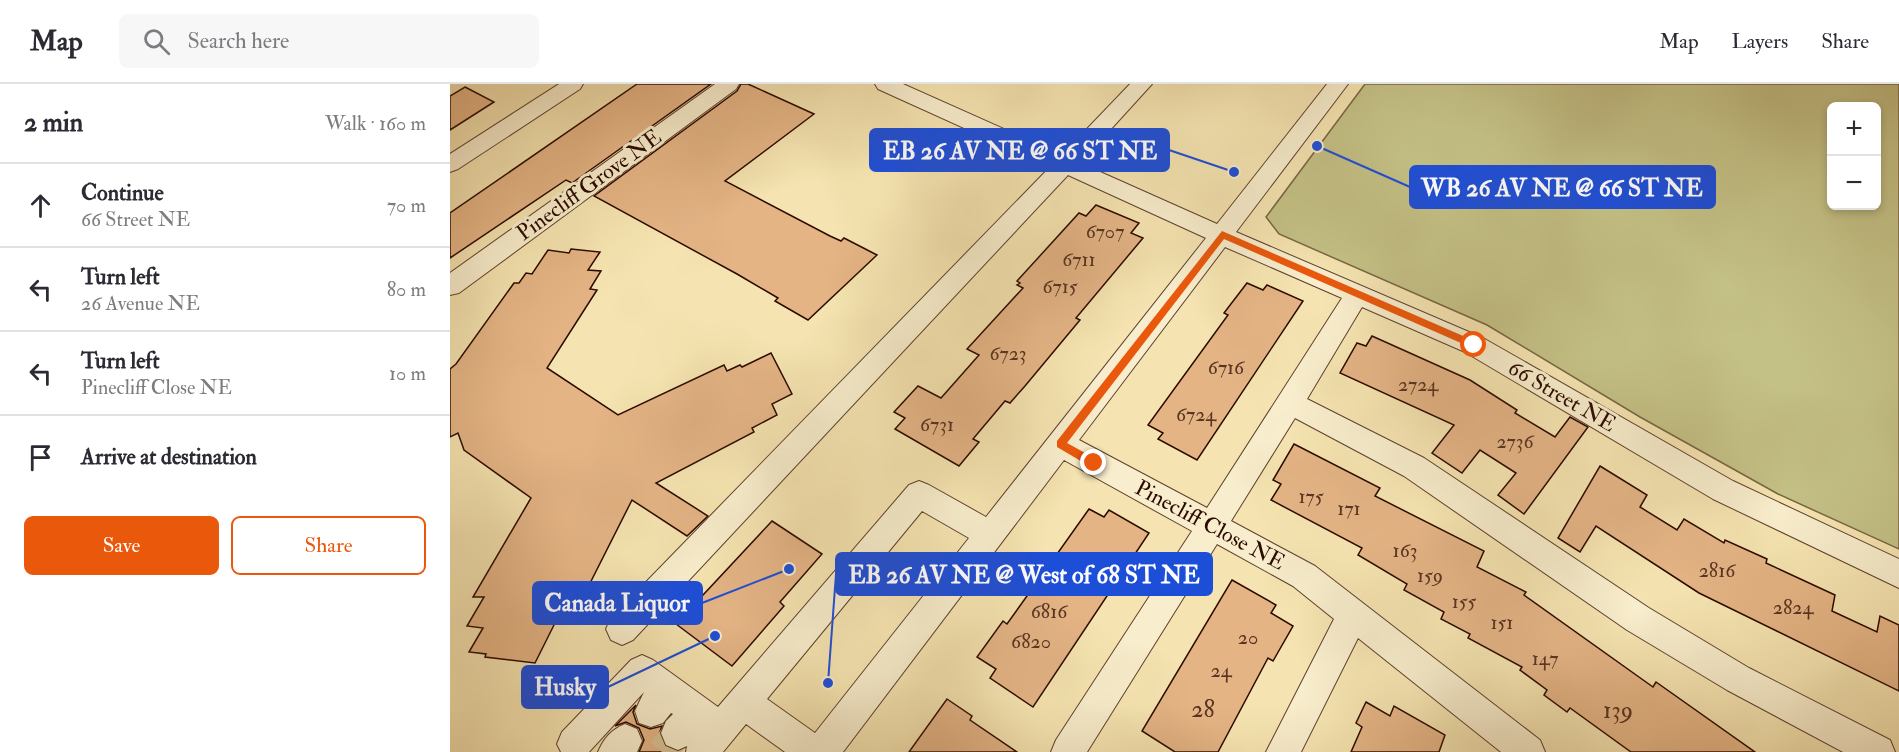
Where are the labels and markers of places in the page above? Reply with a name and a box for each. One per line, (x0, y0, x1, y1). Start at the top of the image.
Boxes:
callout: EB 26 AV NE @ 66 ST NE (870, 129, 1169, 171)
callout: WB 26 AV NE @ 66 ST NE (1410, 166, 1715, 208)
callout: EB 26 AV NE @ West of 68 ST NE (836, 553, 1212, 595)
callout: Canada Liquor (533, 582, 702, 624)
callout: Husky (522, 666, 608, 708)

